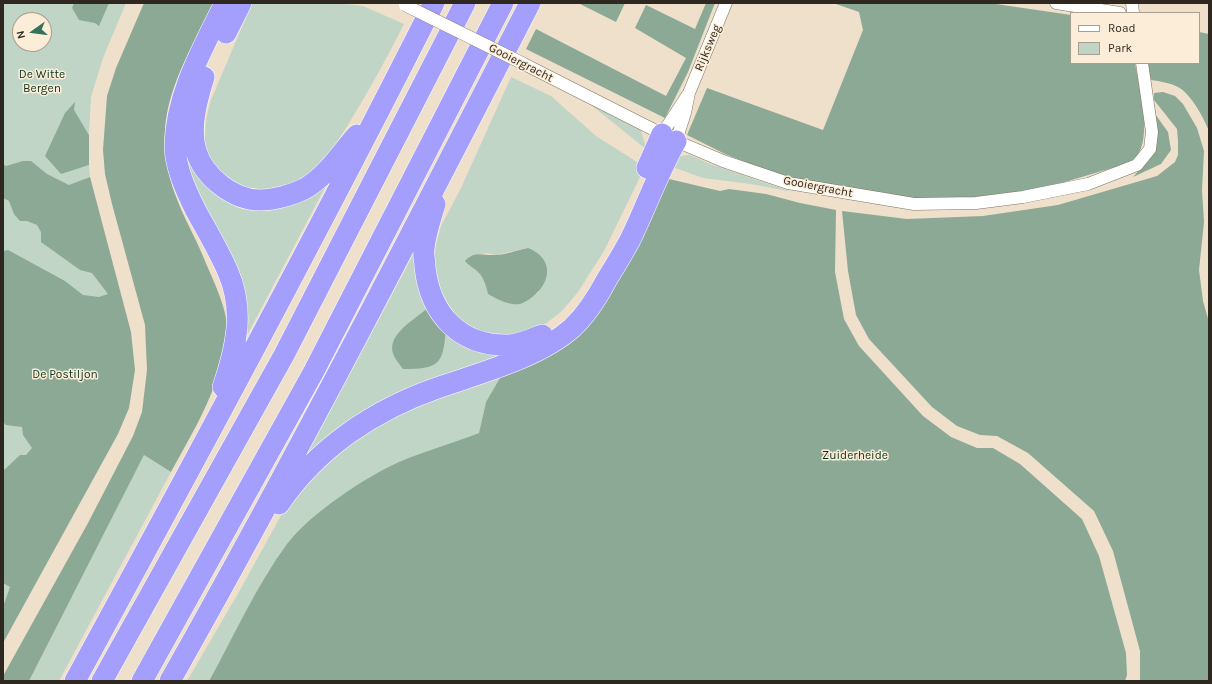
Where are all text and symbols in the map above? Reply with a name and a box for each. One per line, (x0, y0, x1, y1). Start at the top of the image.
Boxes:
north arrow (12, 12, 52, 52)
legend (1070, 12, 1200, 64)
text: Road (1108, 21, 1136, 35)
street label: Rijksweg (692, 22, 724, 74)
text: N (14, 29, 28, 40)
street label: Gooiergracht (486, 41, 556, 85)
text: Park (1108, 41, 1132, 55)
park label: De Witte Bergen (19, 68, 65, 96)
street label: Gooiergracht (782, 173, 854, 201)
park label: De Postiljon (32, 368, 98, 382)
park label: Zuiderheide (822, 449, 888, 463)

